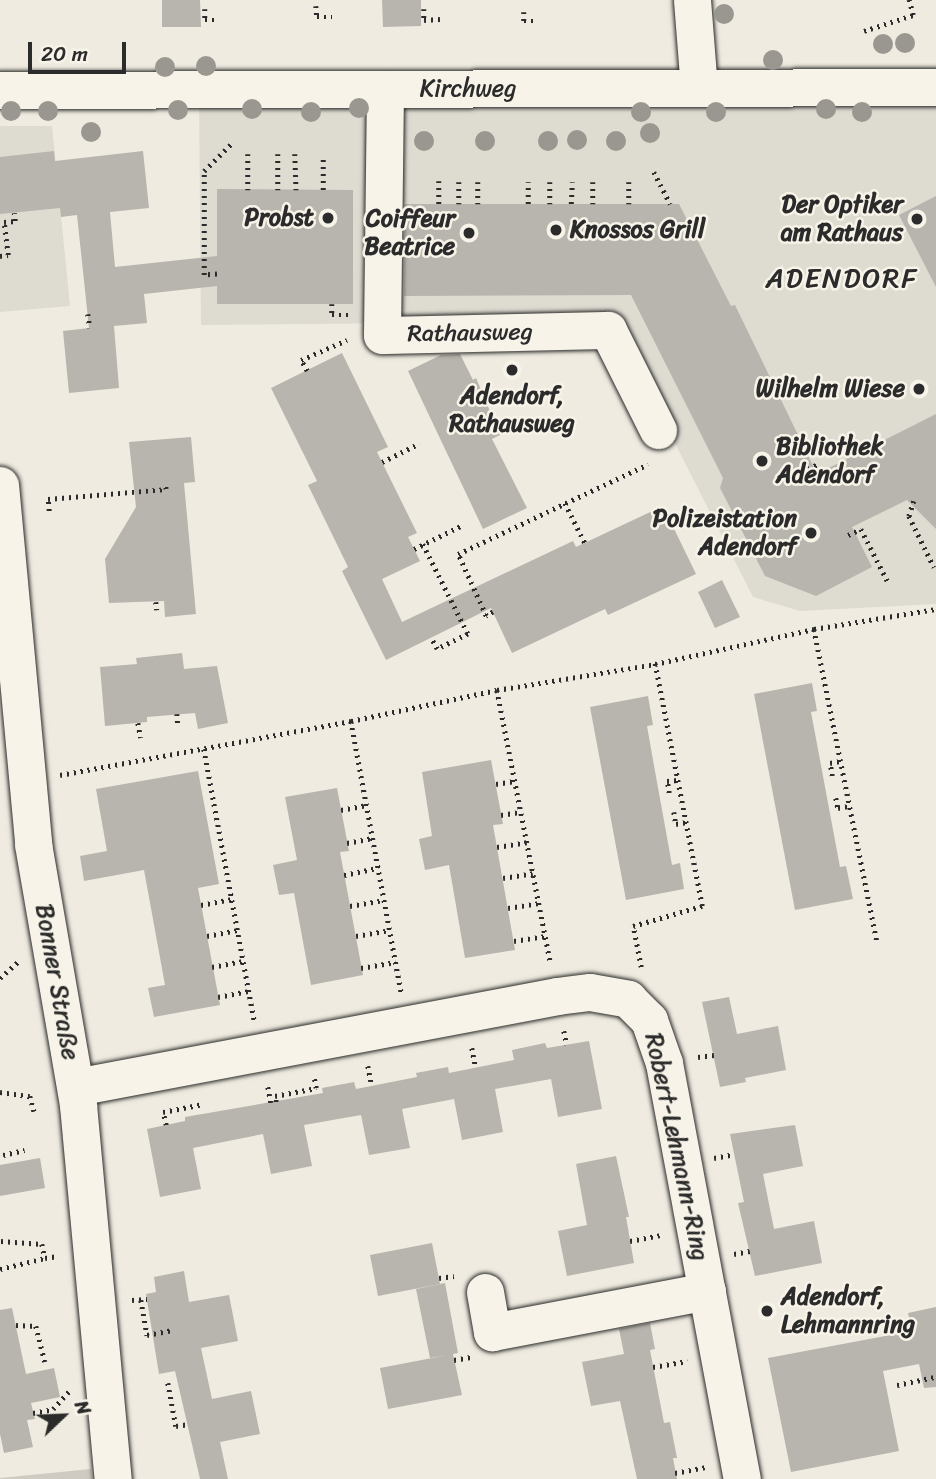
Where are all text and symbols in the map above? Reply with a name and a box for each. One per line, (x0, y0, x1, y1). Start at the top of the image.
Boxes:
scale bar (32, 28, 130, 72)
text: 20 m (41, 35, 88, 73)
street label: Kirchweg (420, 75, 516, 103)
place label: Der Optiker am Rathaus (780, 191, 903, 247)
place label: Probst (244, 204, 314, 232)
place label: Coiffeur Beatrice (364, 205, 455, 261)
marker: Probst (320, 210, 336, 226)
marker: Der Optiker am Rathaus (909, 211, 925, 227)
place label: Knossos Grill (570, 216, 705, 244)
marker: Knossos Grill (548, 222, 564, 238)
marker: Coiffeur Beatrice (461, 225, 477, 241)
district label: ADENDORF (766, 261, 918, 295)
street label: Rathausweg (407, 318, 533, 348)
marker: Adendorf, Rathausweg (504, 362, 520, 378)
place label: Wilhelm Wiese (757, 375, 905, 403)
marker: Wilhelm Wiese (911, 381, 927, 397)
place label: Adendorf, Rathausweg (449, 382, 575, 438)
place label: Bibliothek Adendorf (776, 433, 884, 489)
marker: Bibliothek Adendorf (754, 453, 770, 469)
place label: Polizeistation Adendorf (652, 505, 797, 561)
marker: Polizeistation Adendorf (803, 525, 819, 541)
street label: Bonner Straße (29, 902, 85, 1062)
street label: Robert-Lehmann-Ring (639, 1031, 715, 1263)
place label: Adendorf, Lehmannring (781, 1283, 915, 1339)
marker: Adendorf, Lehmannring (759, 1303, 775, 1319)
north arrow (28, 1381, 98, 1451)
text: N (65, 1395, 101, 1420)

